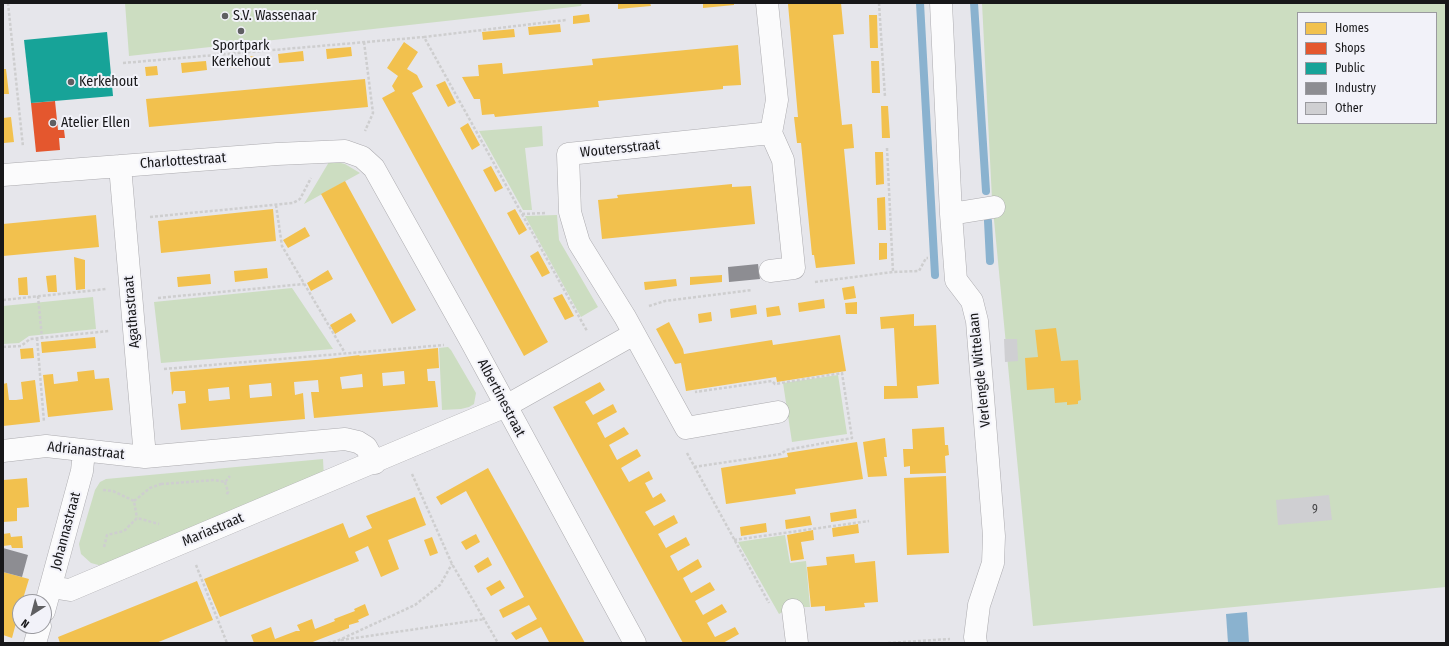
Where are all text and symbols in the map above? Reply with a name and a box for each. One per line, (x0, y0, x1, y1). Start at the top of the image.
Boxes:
place label: S.V. Wassenaar (233, 8, 316, 24)
marker: S.V. Wassenaar (220, 11, 230, 21)
legend (1297, 12, 1437, 124)
text: Homes (1335, 21, 1369, 35)
marker: Sportpark Kerkehout (236, 26, 246, 36)
place label: Sportpark Kerkehout (212, 38, 270, 70)
text: Shops (1335, 41, 1365, 55)
text: Public (1335, 61, 1365, 75)
place label: Kerkehout (79, 74, 138, 90)
marker: Kerkehout (66, 77, 76, 87)
text: Industry (1335, 81, 1376, 95)
text: Other (1335, 101, 1363, 115)
place label: Atelier Ellen (61, 115, 130, 131)
marker: Atelier Ellen (48, 118, 58, 128)
street label: Woutersstraat (579, 136, 661, 162)
street label: Charlottestraat (139, 150, 227, 172)
street label: Agathastraat (120, 275, 144, 349)
street label: Verlengde Wittelaan (966, 312, 994, 428)
street label: Albertinestraat (473, 356, 529, 440)
street label: Adrianastraat (47, 439, 125, 463)
street label: Johannastraat (48, 490, 84, 572)
house number: 9 (1312, 503, 1318, 517)
street label: Mariastraat (180, 510, 246, 550)
north arrow (12, 594, 52, 634)
text: N (19, 616, 32, 631)

